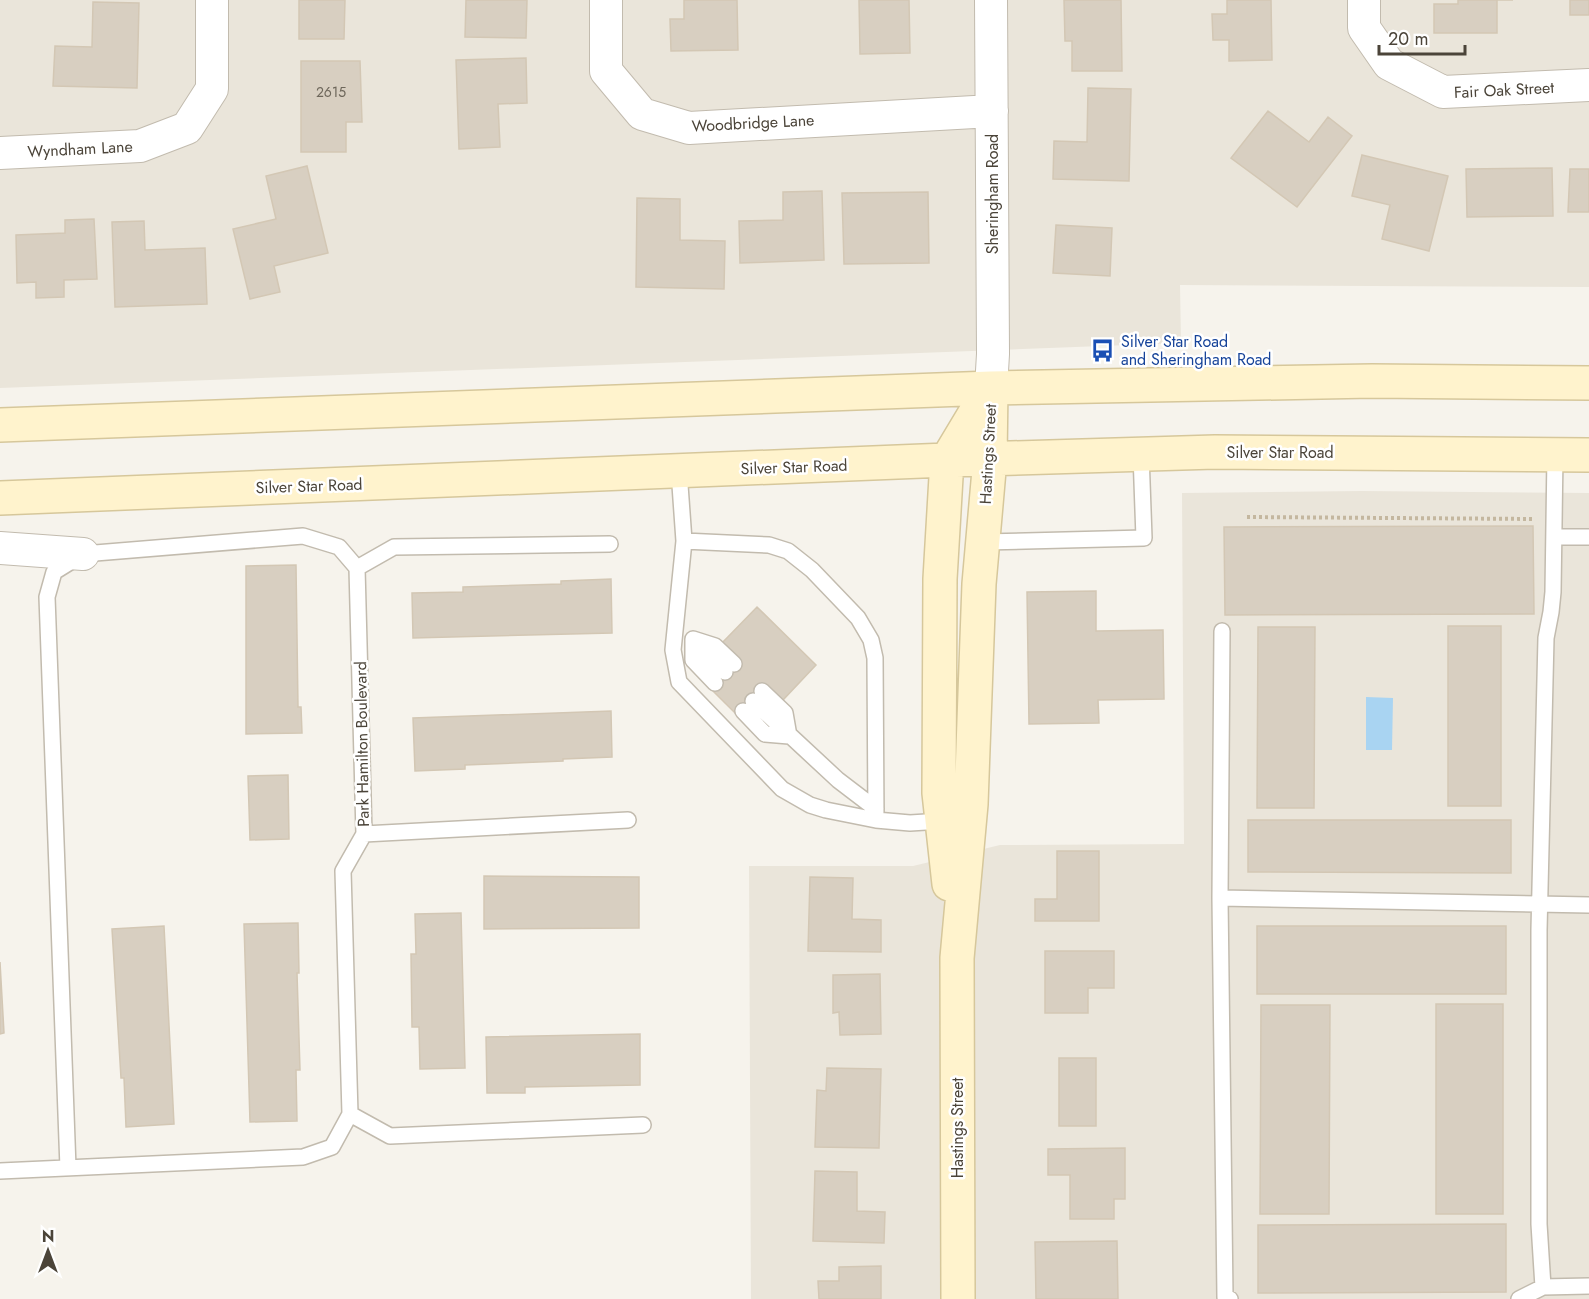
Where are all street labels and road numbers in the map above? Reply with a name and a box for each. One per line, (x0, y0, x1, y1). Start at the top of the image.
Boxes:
street label: Fair Oak Street (1453, 76, 1555, 104)
street label: Woodbridge Lane (691, 108, 815, 138)
street label: Sheringham Road (981, 134, 1004, 254)
street label: Wyndham Lane (27, 135, 133, 163)
street label: Hastings Street (974, 403, 1002, 505)
street label: Silver Star Road (1226, 441, 1334, 464)
street label: Silver Star Road (740, 454, 848, 480)
street label: Silver Star Road (255, 473, 363, 499)
street label: Park Hamilton Boulevard (349, 661, 375, 827)
street label: Hastings Street (946, 1078, 969, 1178)

